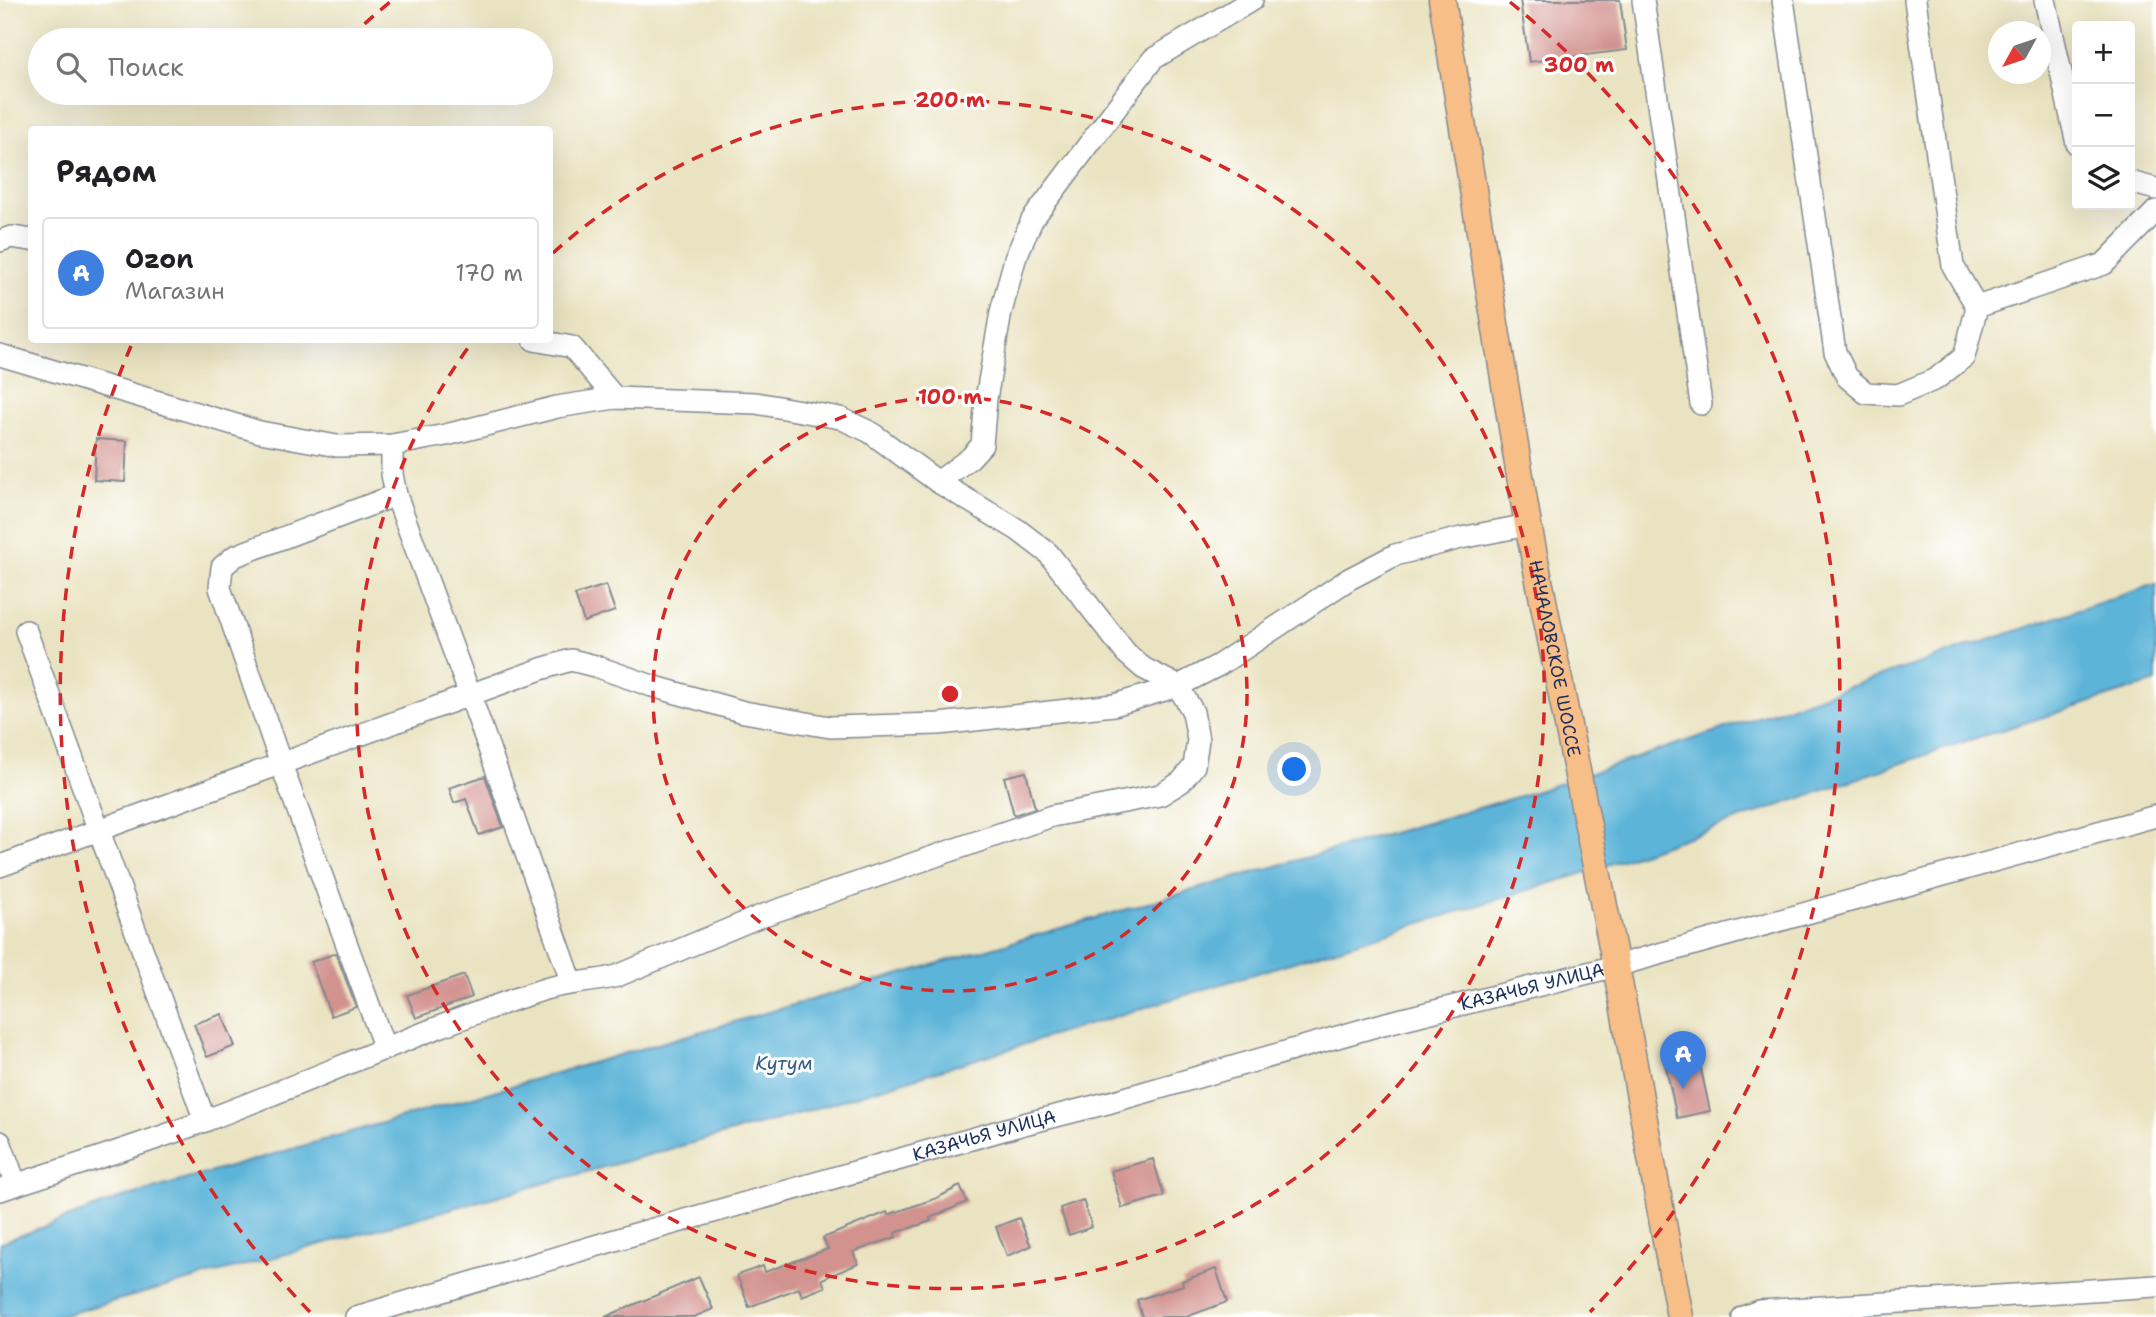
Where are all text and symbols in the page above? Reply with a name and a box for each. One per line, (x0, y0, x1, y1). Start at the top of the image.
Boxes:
north arrow (1988, 21, 2051, 84)
map controls (2072, 21, 2135, 210)
button: + (2072, 21, 2135, 84)
search box (28, 28, 553, 105)
icon: search (52, 48, 90, 86)
text: Поиск (108, 49, 184, 84)
text: 300 m (1544, 51, 1614, 79)
button: − (2072, 84, 2135, 147)
text: 200 m (915, 86, 985, 114)
button: layers (2072, 147, 2135, 210)
text: Рядом (56, 151, 156, 192)
text: Ozon (125, 241, 194, 276)
text: A (72, 258, 90, 288)
text: 170 m (455, 258, 523, 288)
text: Магазин (125, 276, 225, 306)
text: 100 m (918, 383, 982, 411)
street label: НАЧАЛОВСКОЕ ШОССЕ (1523, 558, 1586, 759)
centre of rings (938, 682, 962, 706)
your location (1277, 752, 1311, 786)
street label: КАЗАЧЬЯ УЛИЦА (1458, 957, 1607, 1016)
pin: A (1660, 1031, 1706, 1089)
water label: Кутум (755, 1051, 813, 1076)
street label: КАЗАЧЬЯ УЛИЦА (910, 1104, 1058, 1167)

